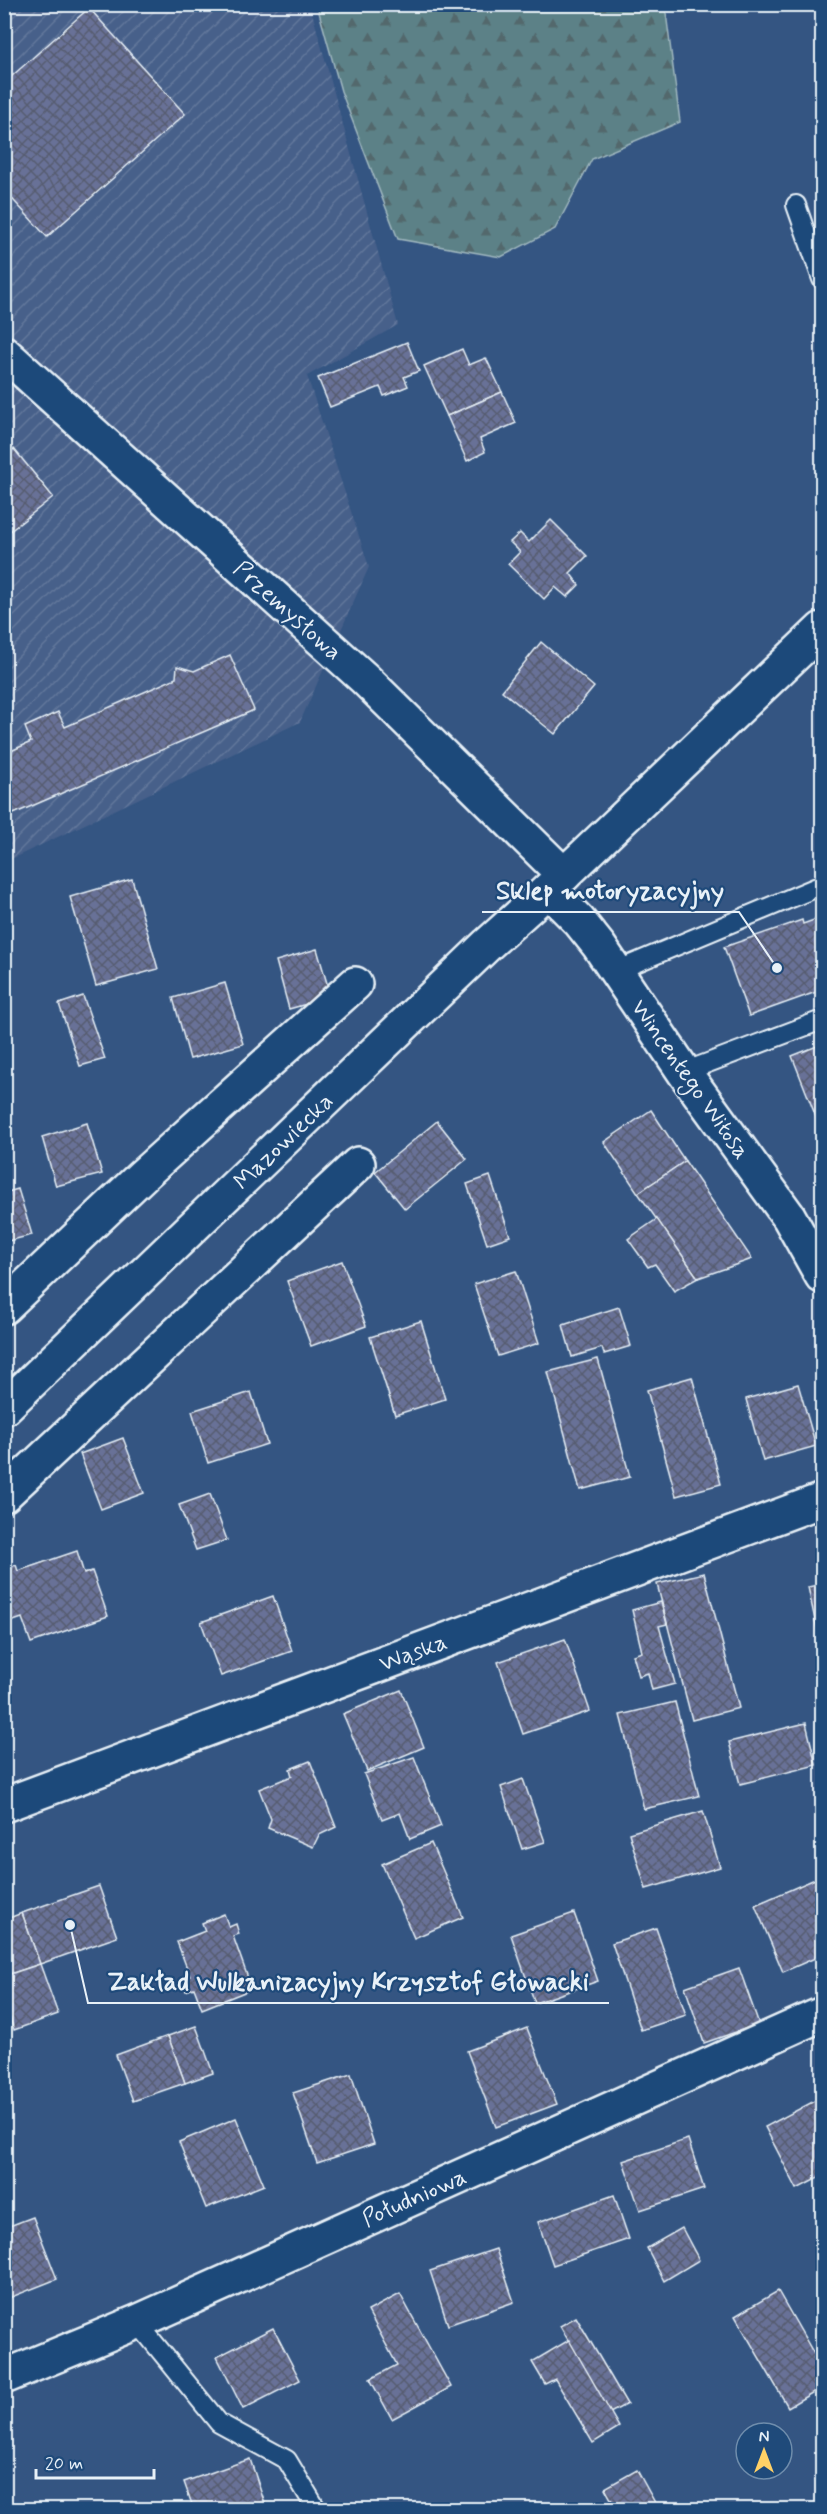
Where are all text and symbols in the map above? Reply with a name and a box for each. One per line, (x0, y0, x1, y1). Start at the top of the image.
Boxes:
street label: Przemysłowa (226, 554, 348, 668)
callout: Sklep motoryzacyjny (482, 868, 739, 912)
text: Sklep motoryzacyjny (496, 875, 724, 910)
street label: Wincentego Witosa (621, 994, 756, 1167)
street label: Mazowiecka (227, 1087, 341, 1197)
street label: Wąska (375, 1627, 452, 1680)
callout: Zakład Wulkanizacyjny Krzysztof Głowacki (88, 1959, 609, 2003)
text: Zakład Wulkanizacyjny Krzysztof Głowacki (107, 1966, 589, 2001)
street label: Południowa (357, 2162, 472, 2235)
north arrow (734, 2421, 794, 2481)
text: N (759, 2427, 769, 2448)
scale bar (36, 2442, 154, 2480)
text: 20 m (45, 2452, 83, 2476)

